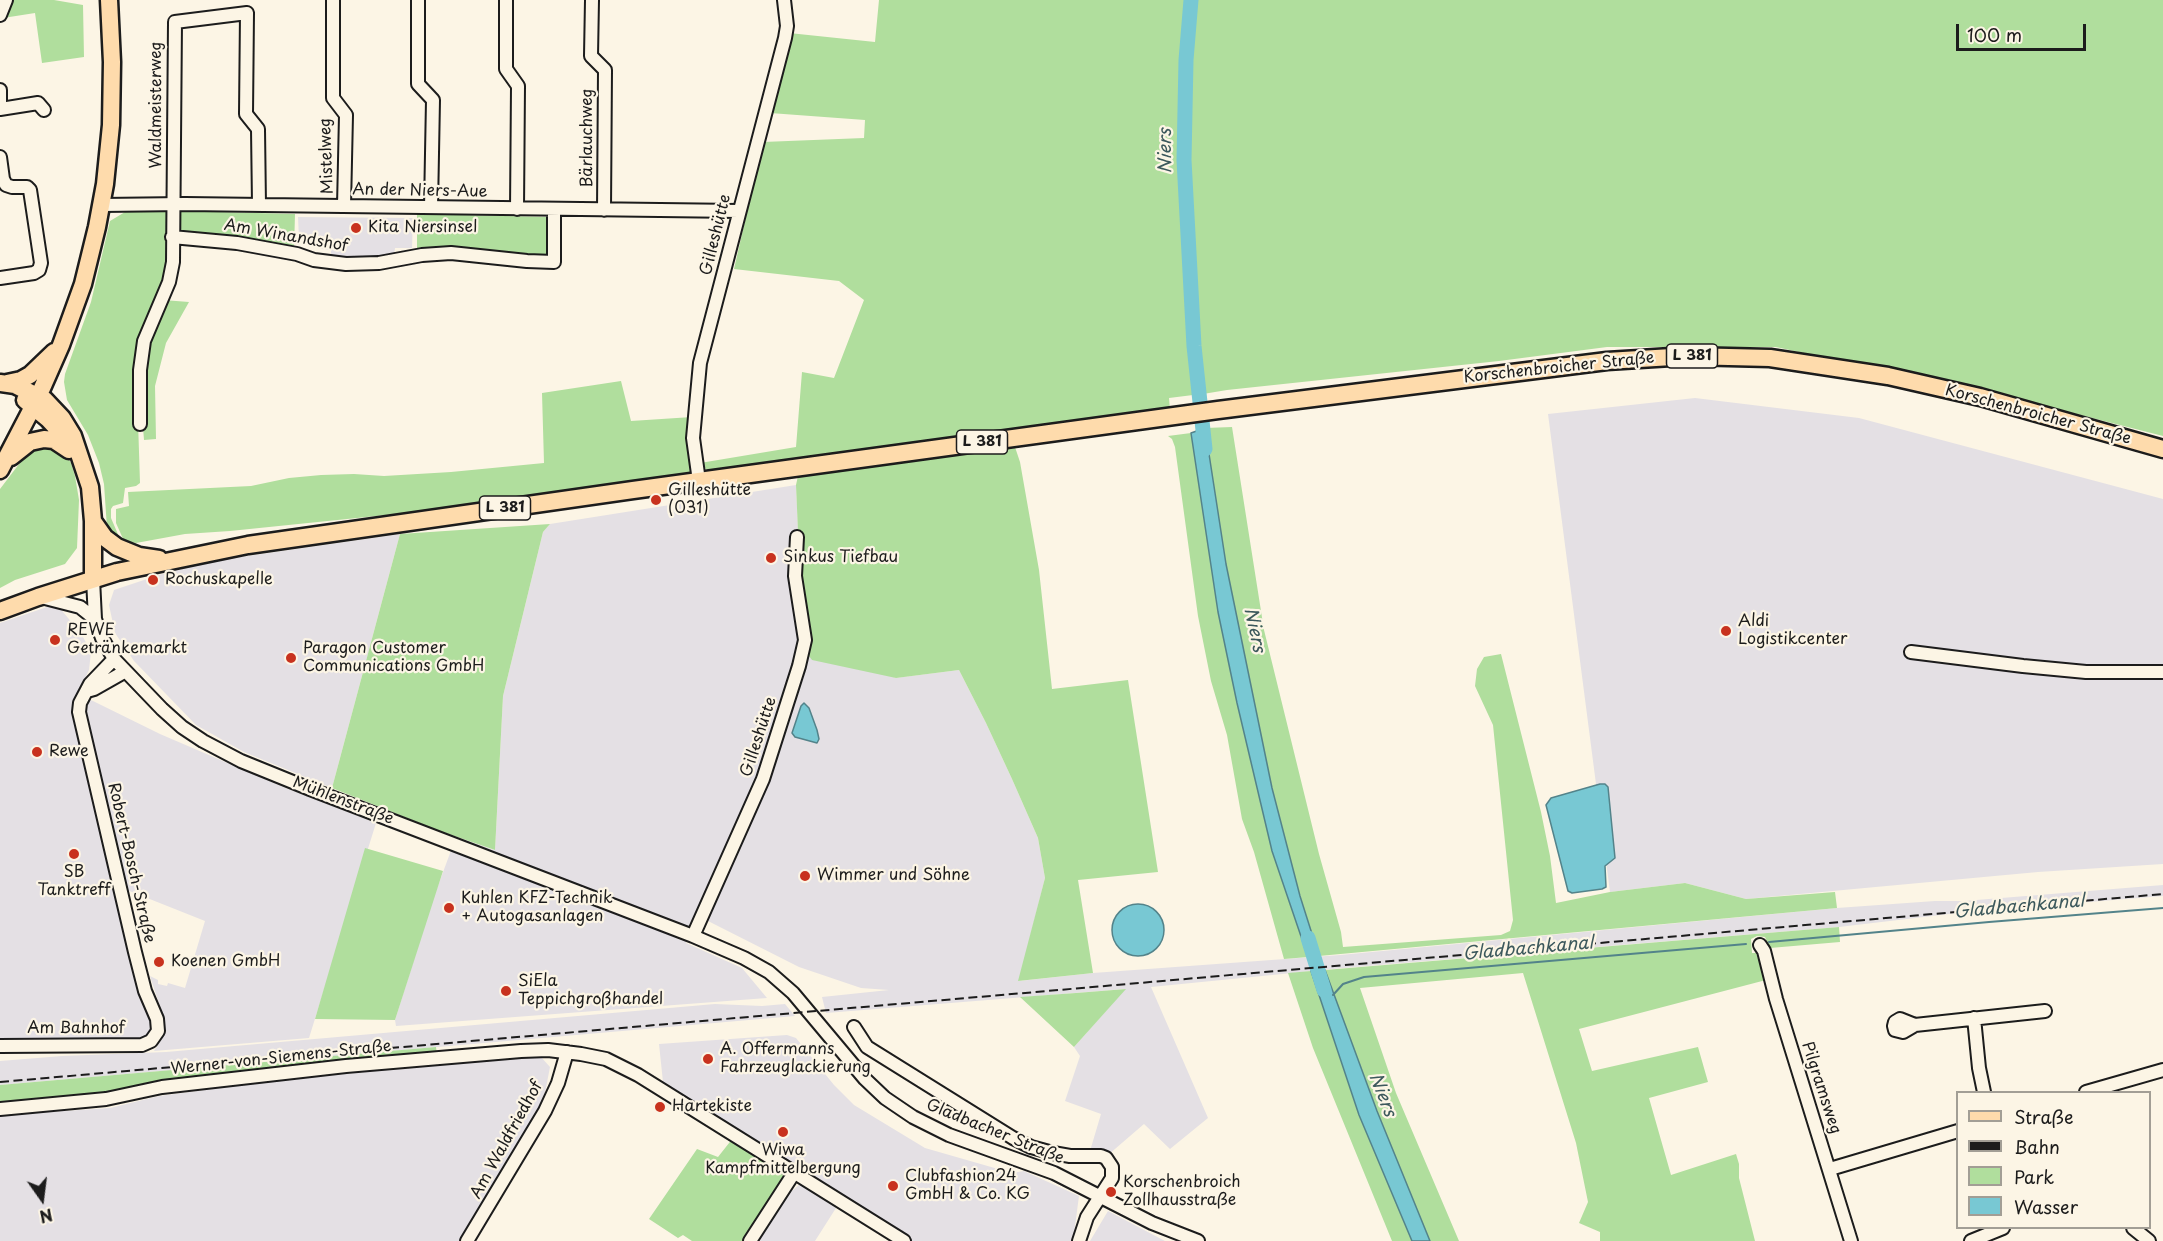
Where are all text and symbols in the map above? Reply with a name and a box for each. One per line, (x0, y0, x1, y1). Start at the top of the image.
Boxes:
scale bar (1959, 12, 2090, 50)
text: 100 m (1967, 21, 2022, 48)
street label: Waldmeisterweg (147, 42, 167, 168)
street label: Bärlauchweg (578, 88, 598, 188)
street label: Mistelweg (316, 118, 338, 194)
water label: Niers (1155, 129, 1177, 173)
street label: An der Niers-Aue (352, 180, 488, 202)
street label: Gilleshütte (697, 192, 735, 278)
street label: Am Winandshof (223, 216, 349, 256)
place label: Kita Niersinsel (368, 218, 477, 238)
marker: Kita Niersinsel (349, 221, 363, 235)
road number: L 381 (1666, 344, 1718, 368)
street label: Korschenbroicher Straße (1463, 348, 1655, 388)
street label: Korschenbroicher Straße (1943, 381, 2133, 449)
road number: L 381 (956, 430, 1008, 454)
place label: Gilleshütte (031) (668, 481, 751, 519)
marker: Gilleshütte (031) (649, 493, 663, 507)
road number: L 381 (480, 496, 530, 520)
place label: Sinkus Tiefbau (783, 548, 898, 568)
marker: Sinkus Tiefbau (764, 551, 778, 565)
place label: Rochuskapelle (165, 570, 273, 590)
marker: Rochuskapelle (146, 573, 160, 587)
water label: Niers (1239, 606, 1269, 654)
place label: Aldi Logistikcenter (1738, 612, 1848, 650)
place label: REWE Getränkemarkt (67, 621, 187, 659)
marker: Aldi Logistikcenter (1719, 624, 1733, 638)
marker: REWE Getränkemarkt (48, 633, 62, 647)
place label: Paragon Customer Communications GmbH (303, 639, 484, 677)
marker: Paragon Customer Communications GmbH (284, 651, 298, 665)
street label: Gilleshütte (737, 695, 781, 779)
place label: Rewe (49, 742, 89, 762)
marker: Rewe (30, 745, 44, 759)
street label: Mühlenstraße (290, 773, 396, 829)
street label: Robert-Bosch-Straße (103, 781, 159, 945)
marker: SB Tanktreff (67, 847, 81, 861)
place label: SB Tanktreff (37, 863, 111, 901)
place label: Wimmer und Söhne (817, 866, 970, 886)
marker: Wimmer und Söhne (798, 869, 812, 883)
place label: Kuhlen KFZ-Technik + Autogasanlagen (461, 889, 613, 927)
water label: Gladbachkanal (1953, 891, 2085, 923)
marker: Kuhlen KFZ-Technik + Autogasanlagen (442, 901, 456, 915)
water label: Gladbachkanal (1462, 933, 1594, 965)
place label: Koenen GmbH (171, 952, 280, 972)
marker: Koenen GmbH (152, 955, 166, 969)
place label: SiEla Teppichgroßhandel (518, 972, 663, 1010)
marker: SiEla Teppichgroßhandel (499, 984, 513, 998)
street label: Am Bahnhof (27, 1019, 125, 1039)
street label: Werner-von-Siemens-Straße (170, 1037, 392, 1079)
street label: Pilgramsweg (1797, 1039, 1845, 1137)
place label: A. Offermanns Fahrzeuglackierung (720, 1040, 871, 1078)
marker: A. Offermanns Fahrzeuglackierung (701, 1052, 715, 1066)
water label: Niers (1364, 1070, 1400, 1120)
street label: Am Waldfriedhof (467, 1078, 547, 1202)
legend (1956, 1091, 2151, 1229)
street label: Gladbacher Straße (923, 1096, 1067, 1168)
place label: Hartekiste (672, 1097, 752, 1117)
marker: Hartekiste (653, 1100, 667, 1114)
text: Straße (2014, 1103, 2074, 1130)
marker: Wiwa Kampfmittelbergung (776, 1125, 790, 1139)
text: Bahn (2014, 1133, 2060, 1160)
place label: Wiwa Kampfmittelbergung (705, 1141, 861, 1179)
text: Park (2014, 1163, 2054, 1190)
place label: Clubfashion24 GmbH & Co. KG (905, 1167, 1030, 1205)
north arrow (12, 1169, 72, 1229)
place label: Korschenbroich Zollhausstraße (1123, 1173, 1241, 1211)
marker: Clubfashion24 GmbH & Co. KG (886, 1179, 900, 1193)
marker: Korschenbroich Zollhausstraße (1104, 1185, 1118, 1199)
text: Wasser (2014, 1193, 2078, 1220)
text: N (37, 1203, 55, 1230)

